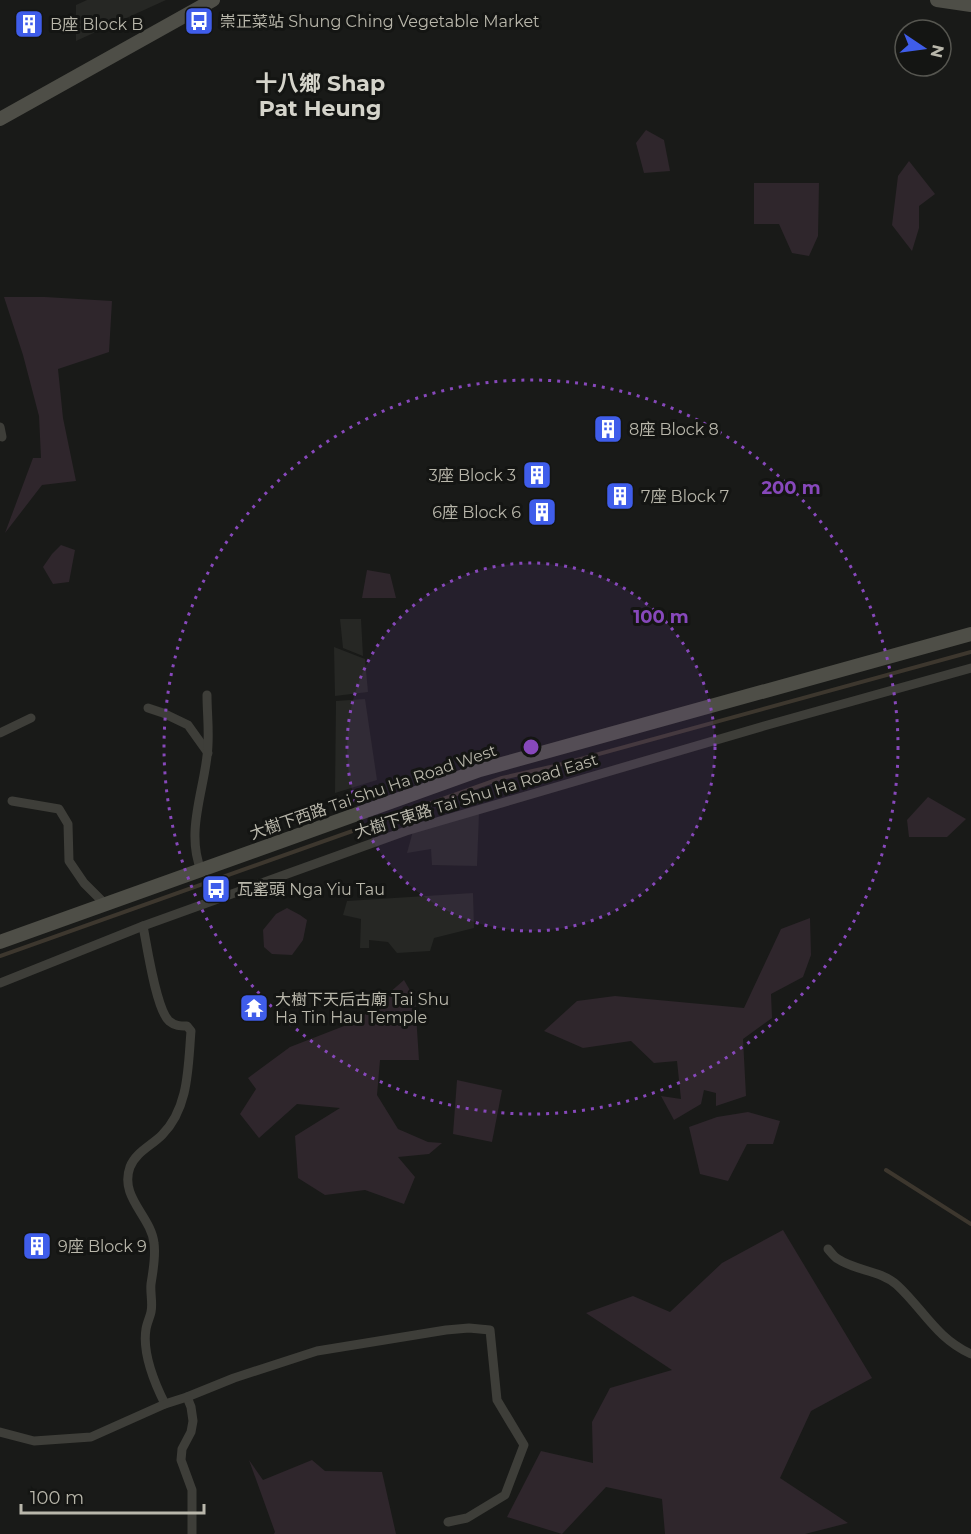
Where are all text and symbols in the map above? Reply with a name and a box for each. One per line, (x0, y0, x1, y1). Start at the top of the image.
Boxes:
bus stop icon: 崇正菜站 Shung Ching Vegetable Market (183, 5, 215, 37)
building icon: B座 Block B (13, 8, 45, 40)
place label: 崇正菜站 Shung Ching Vegetable Market (220, 12, 540, 31)
place label: B座 Block B (50, 15, 143, 34)
north arrow (893, 18, 953, 78)
text: N (926, 43, 948, 60)
district label: 十八鄉 Shap Pat Heung (255, 70, 385, 122)
building icon: 8座 Block 8 (592, 413, 624, 445)
place label: 8座 Block 8 (629, 420, 719, 439)
building icon: 3座 Block 3 (521, 459, 553, 491)
place label: 3座 Block 3 (429, 466, 516, 485)
text: 200 m (761, 477, 821, 499)
building icon: 7座 Block 7 (604, 480, 636, 512)
place label: 7座 Block 7 (641, 487, 729, 506)
building icon: 6座 Block 6 (526, 496, 558, 528)
place label: 6座 Block 6 (432, 503, 521, 522)
text: 100 m (633, 606, 689, 628)
centre of rings (521, 737, 541, 757)
street label: 大樹下西路 Tai Shu Ha Road West (247, 741, 499, 843)
street label: 大樹下東路 Tai Shu Ha Road East (352, 750, 600, 842)
bus stop icon: 瓦窰頭 Nga Yiu Tau (200, 873, 232, 905)
place label: 瓦窰頭 Nga Yiu Tau (237, 880, 385, 899)
place label: 大樹下天后古廟 Tai Shu Ha Tin Hau Temple (275, 990, 449, 1027)
temple icon: 大樹下天后古廟 Tai Shu Ha Tin Hau Temple (238, 992, 270, 1024)
building icon: 9座 Block 9 (21, 1230, 53, 1262)
place label: 9座 Block 9 (58, 1237, 147, 1256)
scale bar (21, 1477, 204, 1515)
text: 100 m (30, 1487, 84, 1509)

